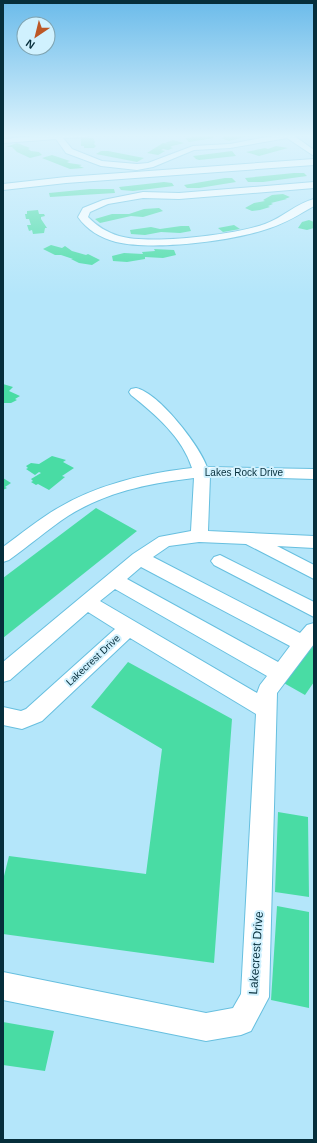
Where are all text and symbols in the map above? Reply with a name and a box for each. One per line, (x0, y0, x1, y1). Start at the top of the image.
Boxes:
north arrow (16, 16, 56, 56)
text: N (24, 37, 37, 51)
street label: Lakes Rock Drive (205, 467, 284, 478)
street label: Lakecrest Drive (64, 632, 122, 688)
street label: Lakecrest Drive (246, 911, 266, 995)

